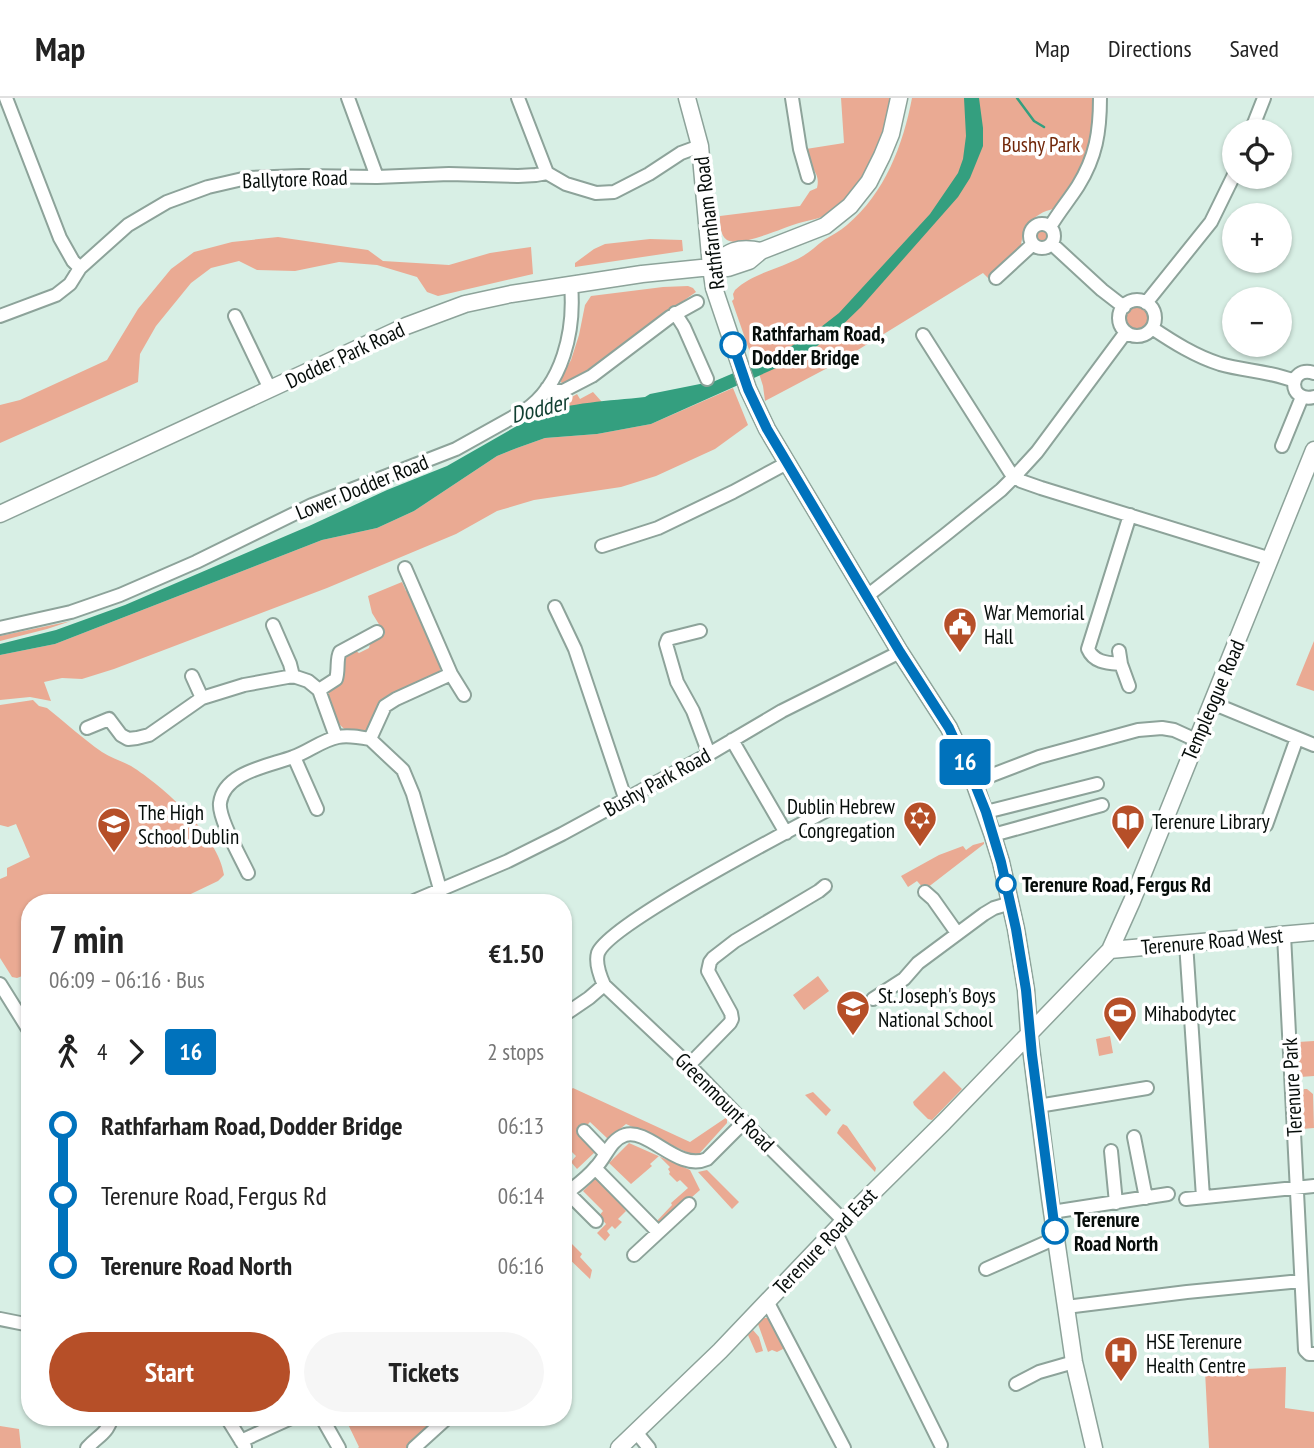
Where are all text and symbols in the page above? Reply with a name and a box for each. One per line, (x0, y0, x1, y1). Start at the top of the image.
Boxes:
text: Map (35, 27, 85, 70)
text: Map (1035, 33, 1070, 64)
text: Directions (1108, 33, 1192, 64)
text: Saved (1230, 33, 1279, 64)
map controls (1222, 119, 1292, 357)
button: locate (1222, 119, 1292, 189)
park label: Bushy Park (1002, 131, 1080, 158)
street label: Rathfarnham Road (687, 155, 731, 291)
street label: Ballytore Road (242, 164, 348, 194)
button: + (1222, 203, 1292, 273)
button: − (1222, 287, 1292, 357)
street label: Dodder Park Road (281, 316, 409, 394)
place label: Rathfarham Road, Dodder Bridge (752, 320, 885, 371)
marker: Rathfarham Road, Dodder Bridge (720, 332, 746, 358)
water label: Dodder (507, 386, 574, 429)
street label: Lower Dodder Road (292, 448, 432, 526)
place label: War Memorial Hall (984, 599, 1085, 650)
public building icon: War Memorial Hall (941, 605, 979, 654)
street label: Templeogue Road (1176, 636, 1250, 764)
line badge: 16 (934, 739, 996, 785)
street label: Bushy Park Road (599, 742, 715, 822)
text: 16 (954, 746, 976, 777)
place label: Dublin Hebrew Congregation (787, 793, 896, 844)
place label: The High School Dublin (138, 799, 239, 850)
synagogue icon: Dublin Hebrew Congregation (901, 799, 939, 848)
library icon: Terenure Library (1109, 802, 1147, 851)
school or university icon: The High School Dublin (95, 805, 133, 854)
place label: Terenure Library (1152, 808, 1270, 835)
place label: Terenure Road, Fergus Rd (1022, 871, 1211, 898)
marker: Terenure Road, Fergus Rd (996, 874, 1016, 894)
text: 7 min (49, 914, 124, 963)
street label: Terenure Road West (1140, 921, 1284, 961)
text: €1.50 (489, 937, 544, 970)
text: 06:09 – 06:16 · Bus (49, 965, 205, 994)
place label: St. Joseph's Boys National School (878, 982, 996, 1033)
school or university icon: St. Joseph's Boys National School (834, 988, 872, 1037)
sports icon: Mihabodytec (1101, 994, 1139, 1043)
place label: Mihabodytec (1144, 1000, 1237, 1027)
icon: walk (49, 1033, 87, 1071)
icon: forward (117, 1033, 155, 1071)
text: 16 (179, 1036, 202, 1067)
text: 4 (97, 1037, 107, 1066)
text: 2 stops (487, 1037, 544, 1066)
street label: Terenure Park (1276, 1037, 1308, 1137)
street label: Greenmount Road (670, 1047, 780, 1157)
text: Rathfarham Road, Dodder Bridge (101, 1109, 403, 1142)
text: 06:13 (498, 1111, 544, 1140)
text: Terenure Road, Fergus Rd (101, 1179, 327, 1212)
text: 06:14 (498, 1181, 544, 1210)
street label: Terenure Road East (767, 1182, 883, 1300)
place label: Terenure Road North (1074, 1206, 1158, 1257)
marker: Terenure Road North (1042, 1218, 1068, 1244)
text: Terenure Road North (101, 1249, 292, 1282)
text: 06:16 (498, 1251, 544, 1280)
place label: HSE Terenure Health Centre (1146, 1328, 1246, 1379)
button: Start (49, 1332, 290, 1412)
button: Tickets (304, 1332, 544, 1412)
hospital icon: HSE Terenure Health Centre (1102, 1334, 1140, 1383)

